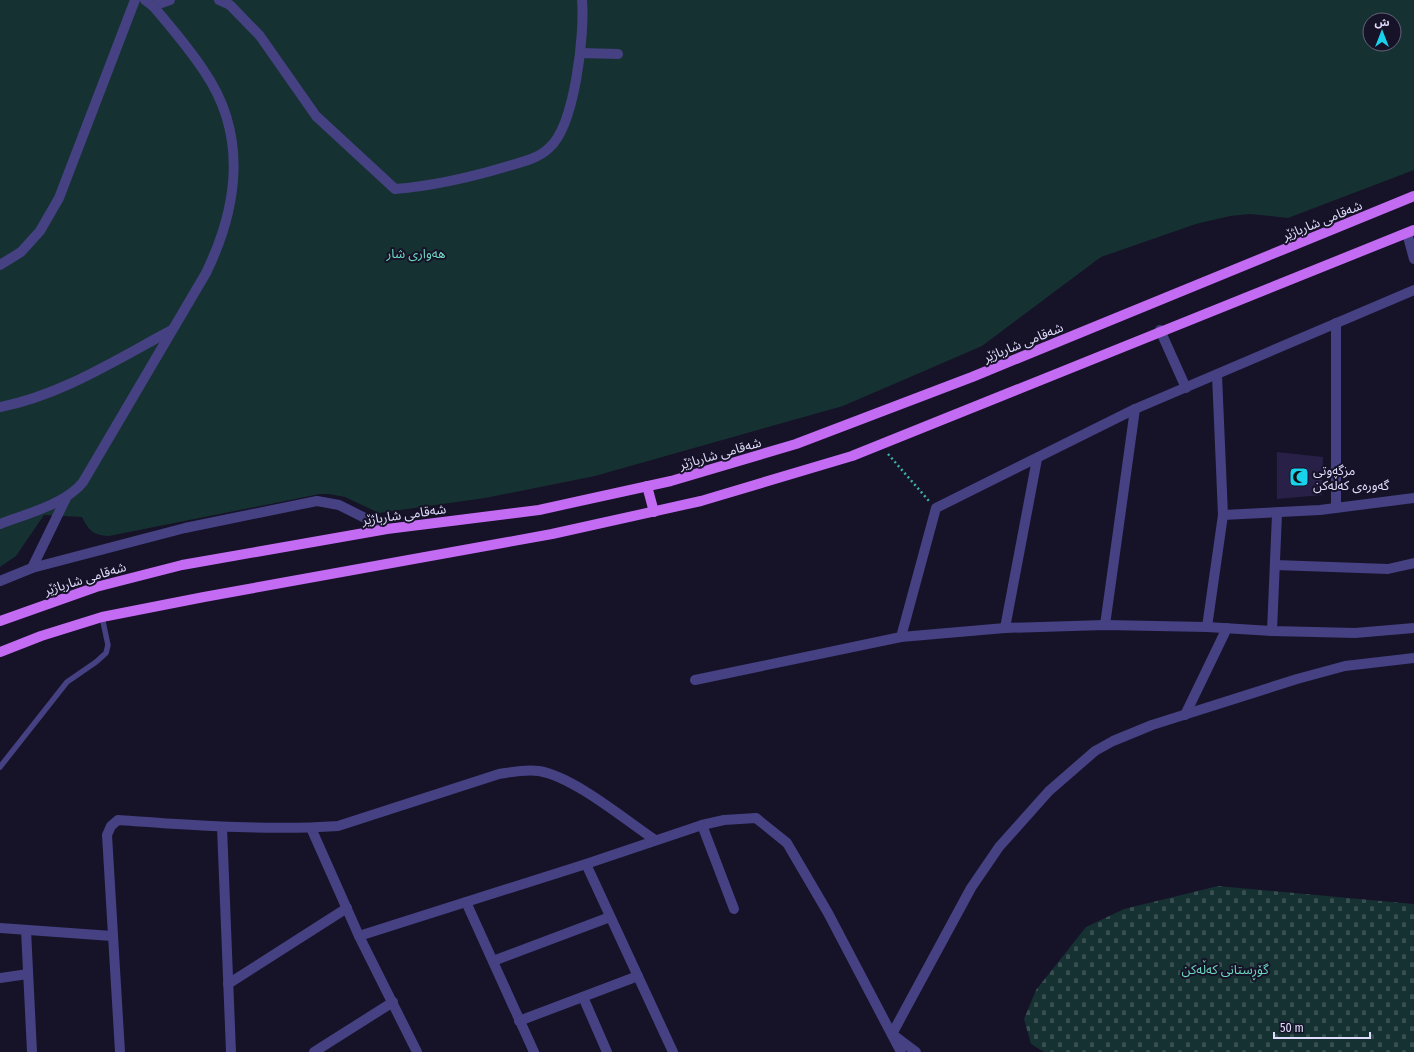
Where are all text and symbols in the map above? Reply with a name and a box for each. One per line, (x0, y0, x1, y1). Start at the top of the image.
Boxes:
north arrow (1362, 12, 1402, 52)
text: ش (1374, 16, 1390, 29)
street label: شەقامی شارباژێر (1279, 198, 1365, 245)
park label: هەواری شار (385, 246, 446, 262)
street label: شەقامی شارباژێر (980, 320, 1066, 367)
street label: شەقامی شارباژێر (676, 435, 763, 474)
place label: مزگەوتی گەورەی کەڵەکن (1313, 463, 1390, 494)
mosque icon: مزگەوتی گەورەی کەڵەکن (1288, 466, 1310, 488)
street label: شەقامی شارباژێر (360, 501, 447, 529)
street label: شەقامی شارباژێر (42, 559, 128, 599)
park label: گۆڕستانی کەڵەکن (1181, 960, 1269, 981)
scale bar (1274, 1014, 1370, 1040)
text: 50 m (1280, 1021, 1304, 1035)

